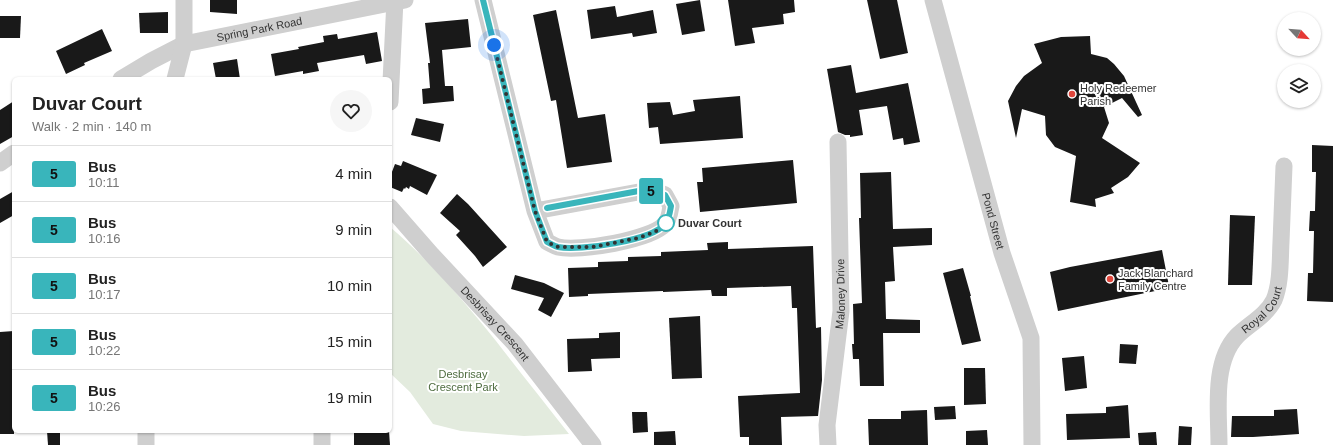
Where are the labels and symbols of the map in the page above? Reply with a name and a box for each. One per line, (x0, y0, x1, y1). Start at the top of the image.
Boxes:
north arrow (1277, 12, 1321, 56)
street label: Spring Park Road (216, 15, 303, 43)
your location (484, 35, 504, 55)
place label: Holy Redeemer Parish (1080, 82, 1157, 107)
marker: Holy Redeemer Parish (1067, 89, 1077, 99)
line badge: 5 (638, 178, 664, 204)
street label: Pond Street (980, 191, 1007, 251)
marker: Duvar Court (657, 214, 675, 232)
place label: Duvar Court (678, 217, 742, 229)
street label: Maloney Drive (833, 259, 847, 330)
place label: Jack Blanchard Family Centre (1118, 267, 1193, 292)
marker: Jack Blanchard Family Centre (1105, 274, 1115, 284)
street label: Desbrisay Crescent (458, 284, 532, 363)
street label: Royal Court (1239, 285, 1284, 335)
park label: Desbrisay Crescent Park (428, 368, 498, 393)

